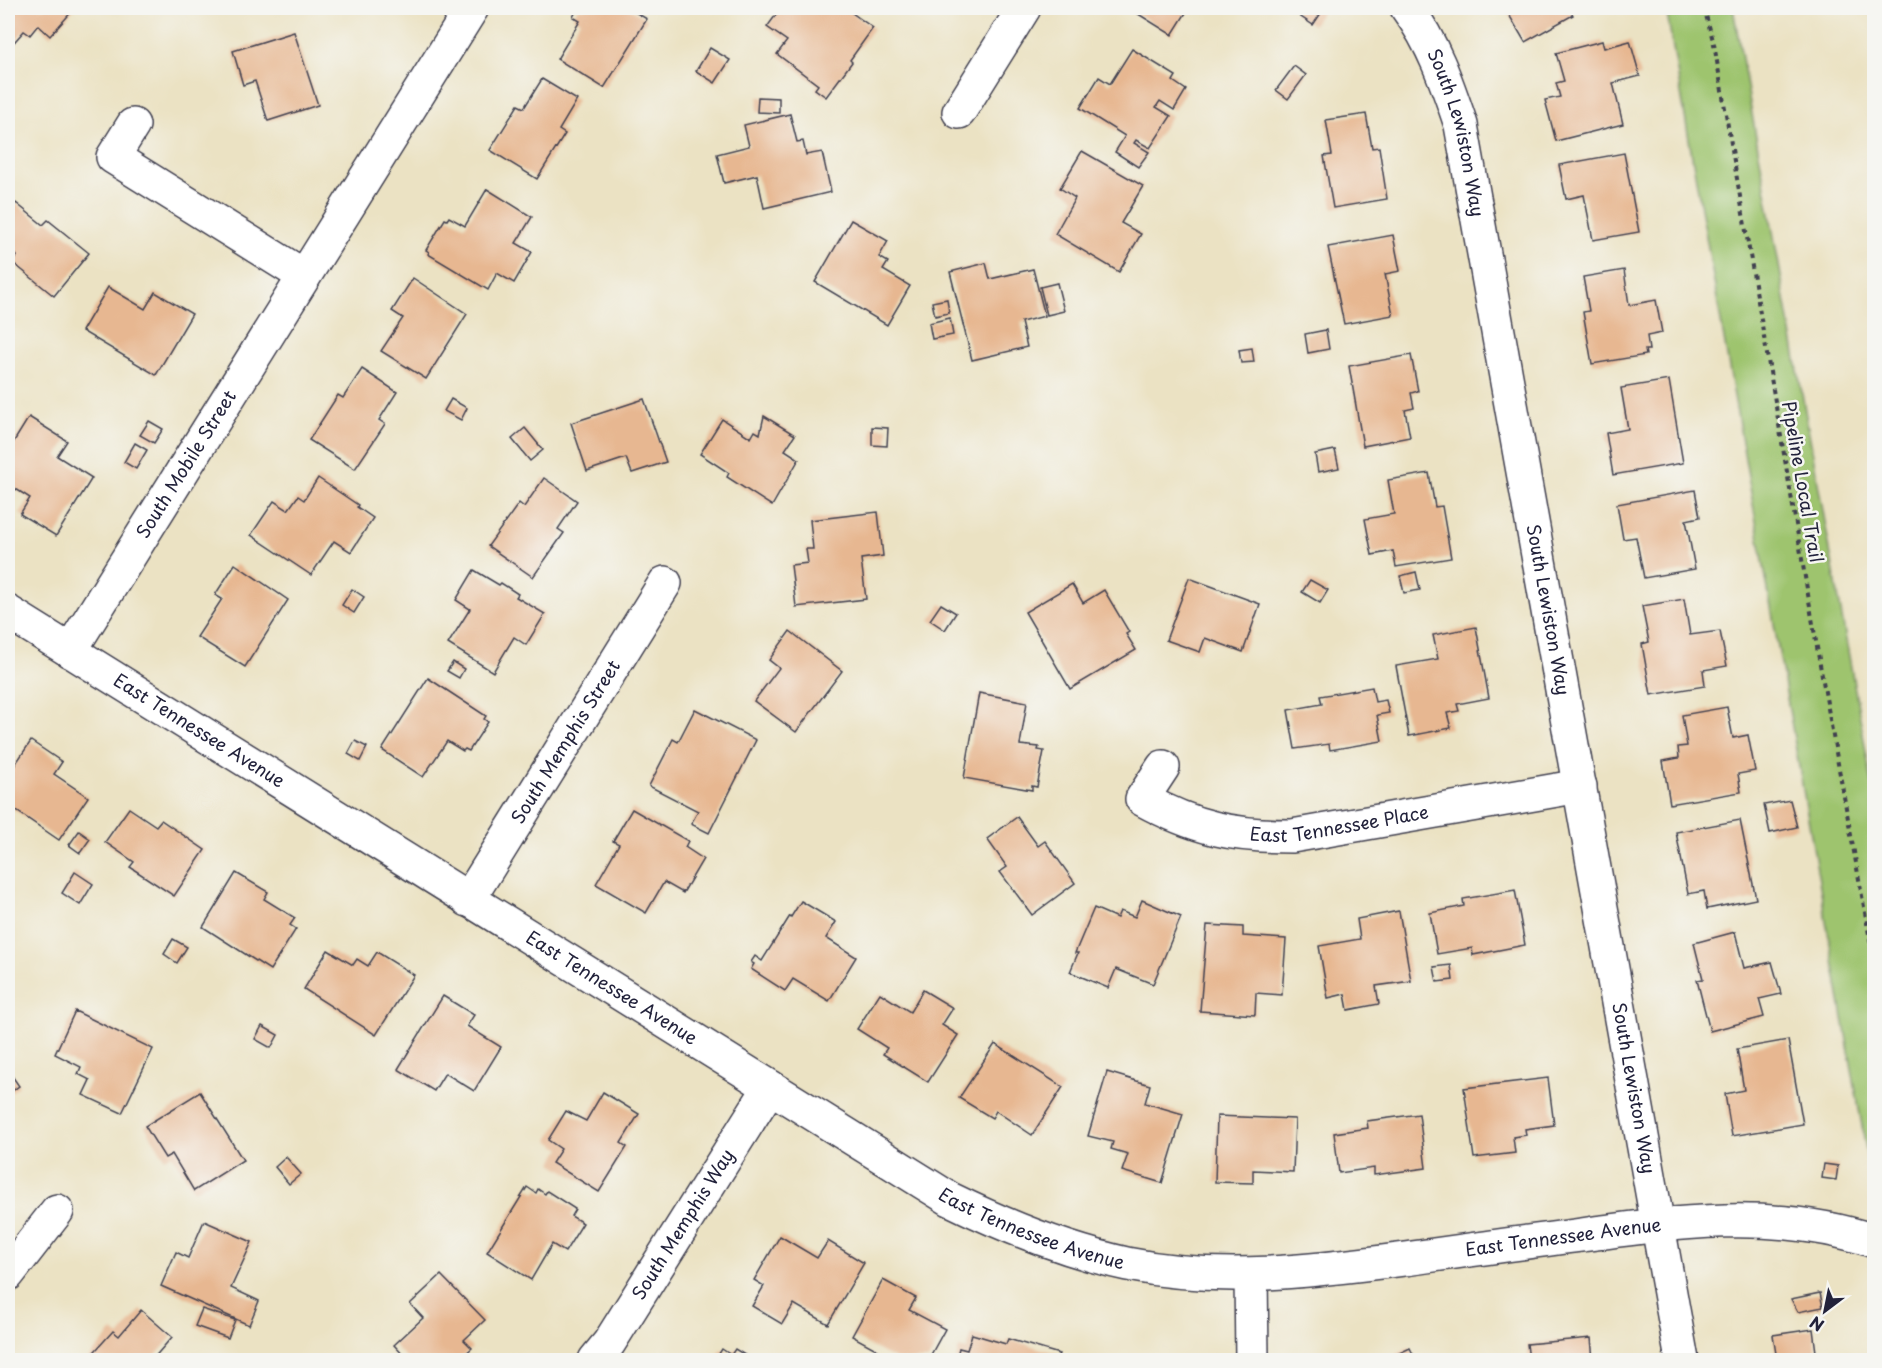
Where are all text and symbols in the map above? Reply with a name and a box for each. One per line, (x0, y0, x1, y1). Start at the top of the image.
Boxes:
street label: South Lewiston Way (1421, 44, 1492, 219)
street label: South Mobile Street (129, 384, 242, 543)
street label: Pipeline Local Trail (1776, 399, 1831, 565)
street label: South Lewiston Way (1521, 522, 1578, 697)
street label: South Memphis Street (504, 654, 626, 828)
street label: East Tennessee Avenue (109, 666, 291, 793)
street label: East Tennessee Place (1249, 798, 1431, 848)
street label: East Tennessee Avenue (521, 923, 703, 1051)
street label: South Lewiston Way (1606, 1000, 1663, 1176)
street label: South Memphis Way (625, 1143, 740, 1304)
street label: East Tennessee Avenue (934, 1180, 1127, 1275)
street label: East Tennessee Avenue (1463, 1210, 1663, 1262)
north arrow (1795, 1281, 1855, 1341)
text: N (1805, 1311, 1828, 1338)

